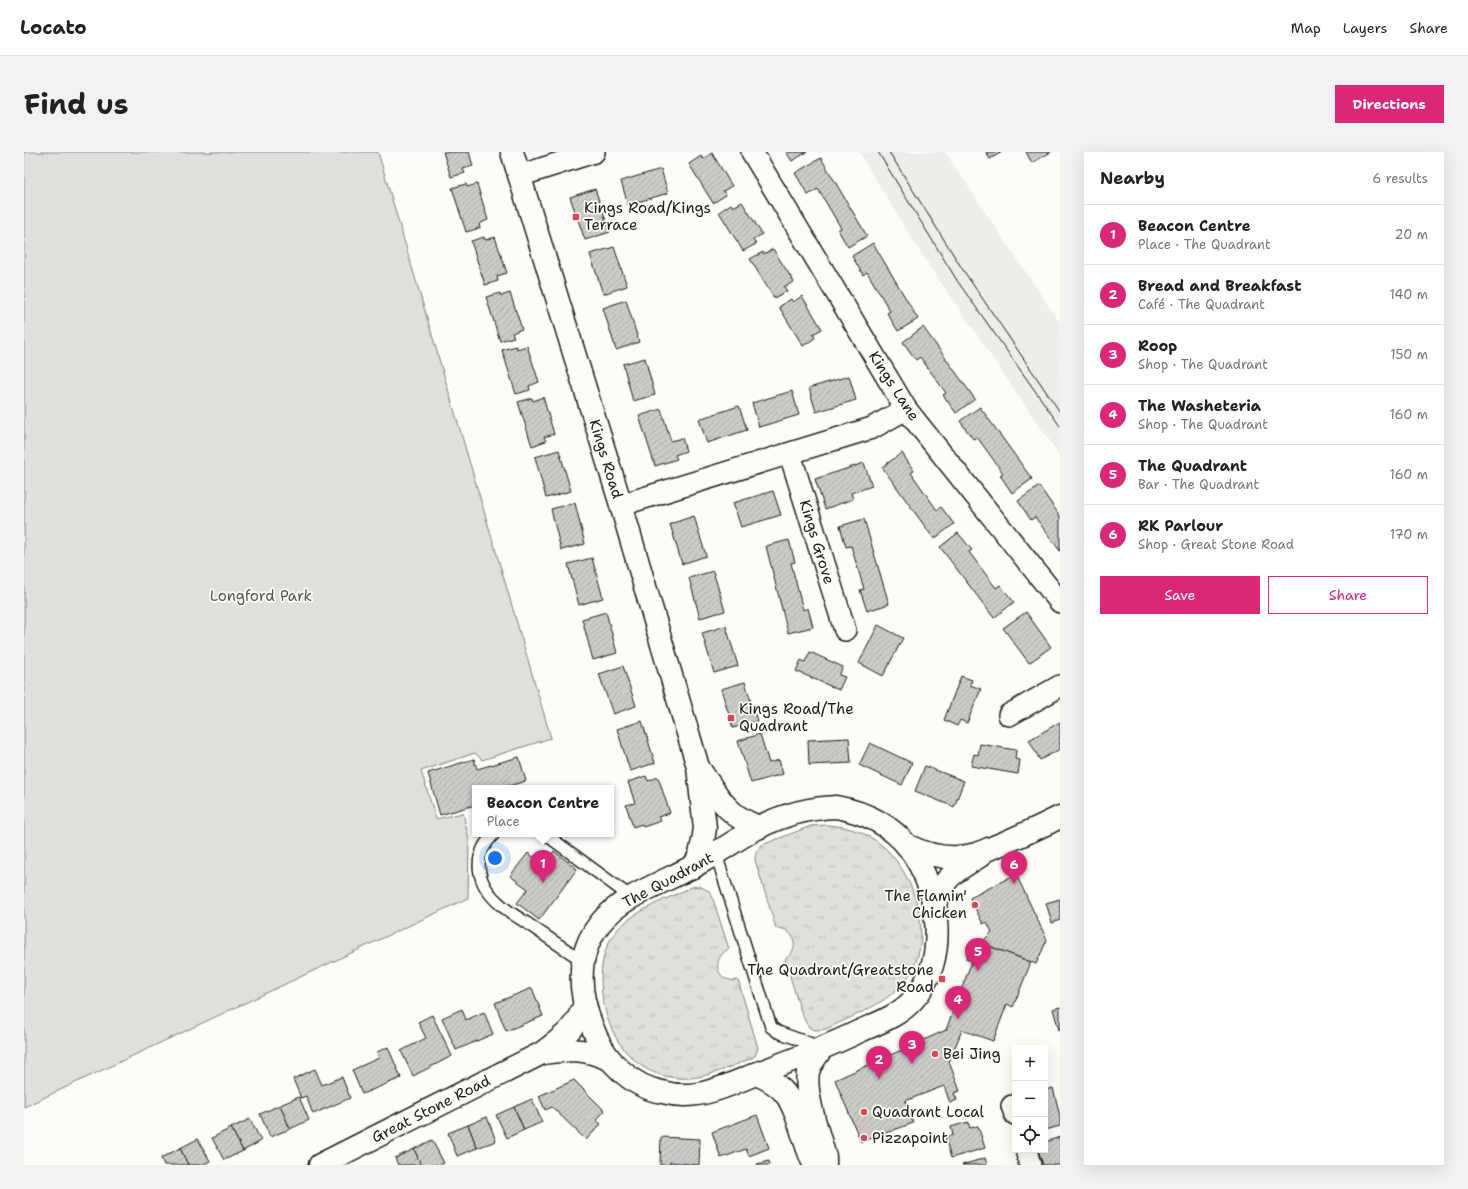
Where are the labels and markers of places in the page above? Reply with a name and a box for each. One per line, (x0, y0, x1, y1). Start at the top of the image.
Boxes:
place label: Kings Road/Kings Terrace (584, 198, 711, 235)
marker: Kings Road/Kings Terrace (571, 212, 581, 222)
place label: Kings Road/The Quadrant (739, 699, 854, 736)
marker: Kings Road/The Quadrant (726, 713, 736, 723)
pin: 1 (530, 850, 556, 883)
pin: 6 (1001, 851, 1027, 884)
place label: The Flamin' Chicken (885, 886, 967, 923)
marker: The Flamin' Chicken (970, 900, 980, 910)
pin: 5 (965, 938, 991, 971)
place label: The Quadrant/Greatstone Road (747, 960, 934, 997)
marker: The Quadrant/Greatstone Road (937, 974, 947, 984)
pin: 4 (945, 986, 971, 1019)
pin: 3 (899, 1031, 925, 1064)
place label: Bei Jing (943, 1044, 1001, 1064)
pin: 2 (866, 1046, 892, 1079)
marker: Bei Jing (930, 1049, 940, 1059)
place label: Quadrant Local (872, 1102, 985, 1122)
marker: Quadrant Local (859, 1107, 869, 1117)
place label: Pizzapoint (872, 1128, 948, 1148)
marker: Pizzapoint (859, 1133, 869, 1143)

